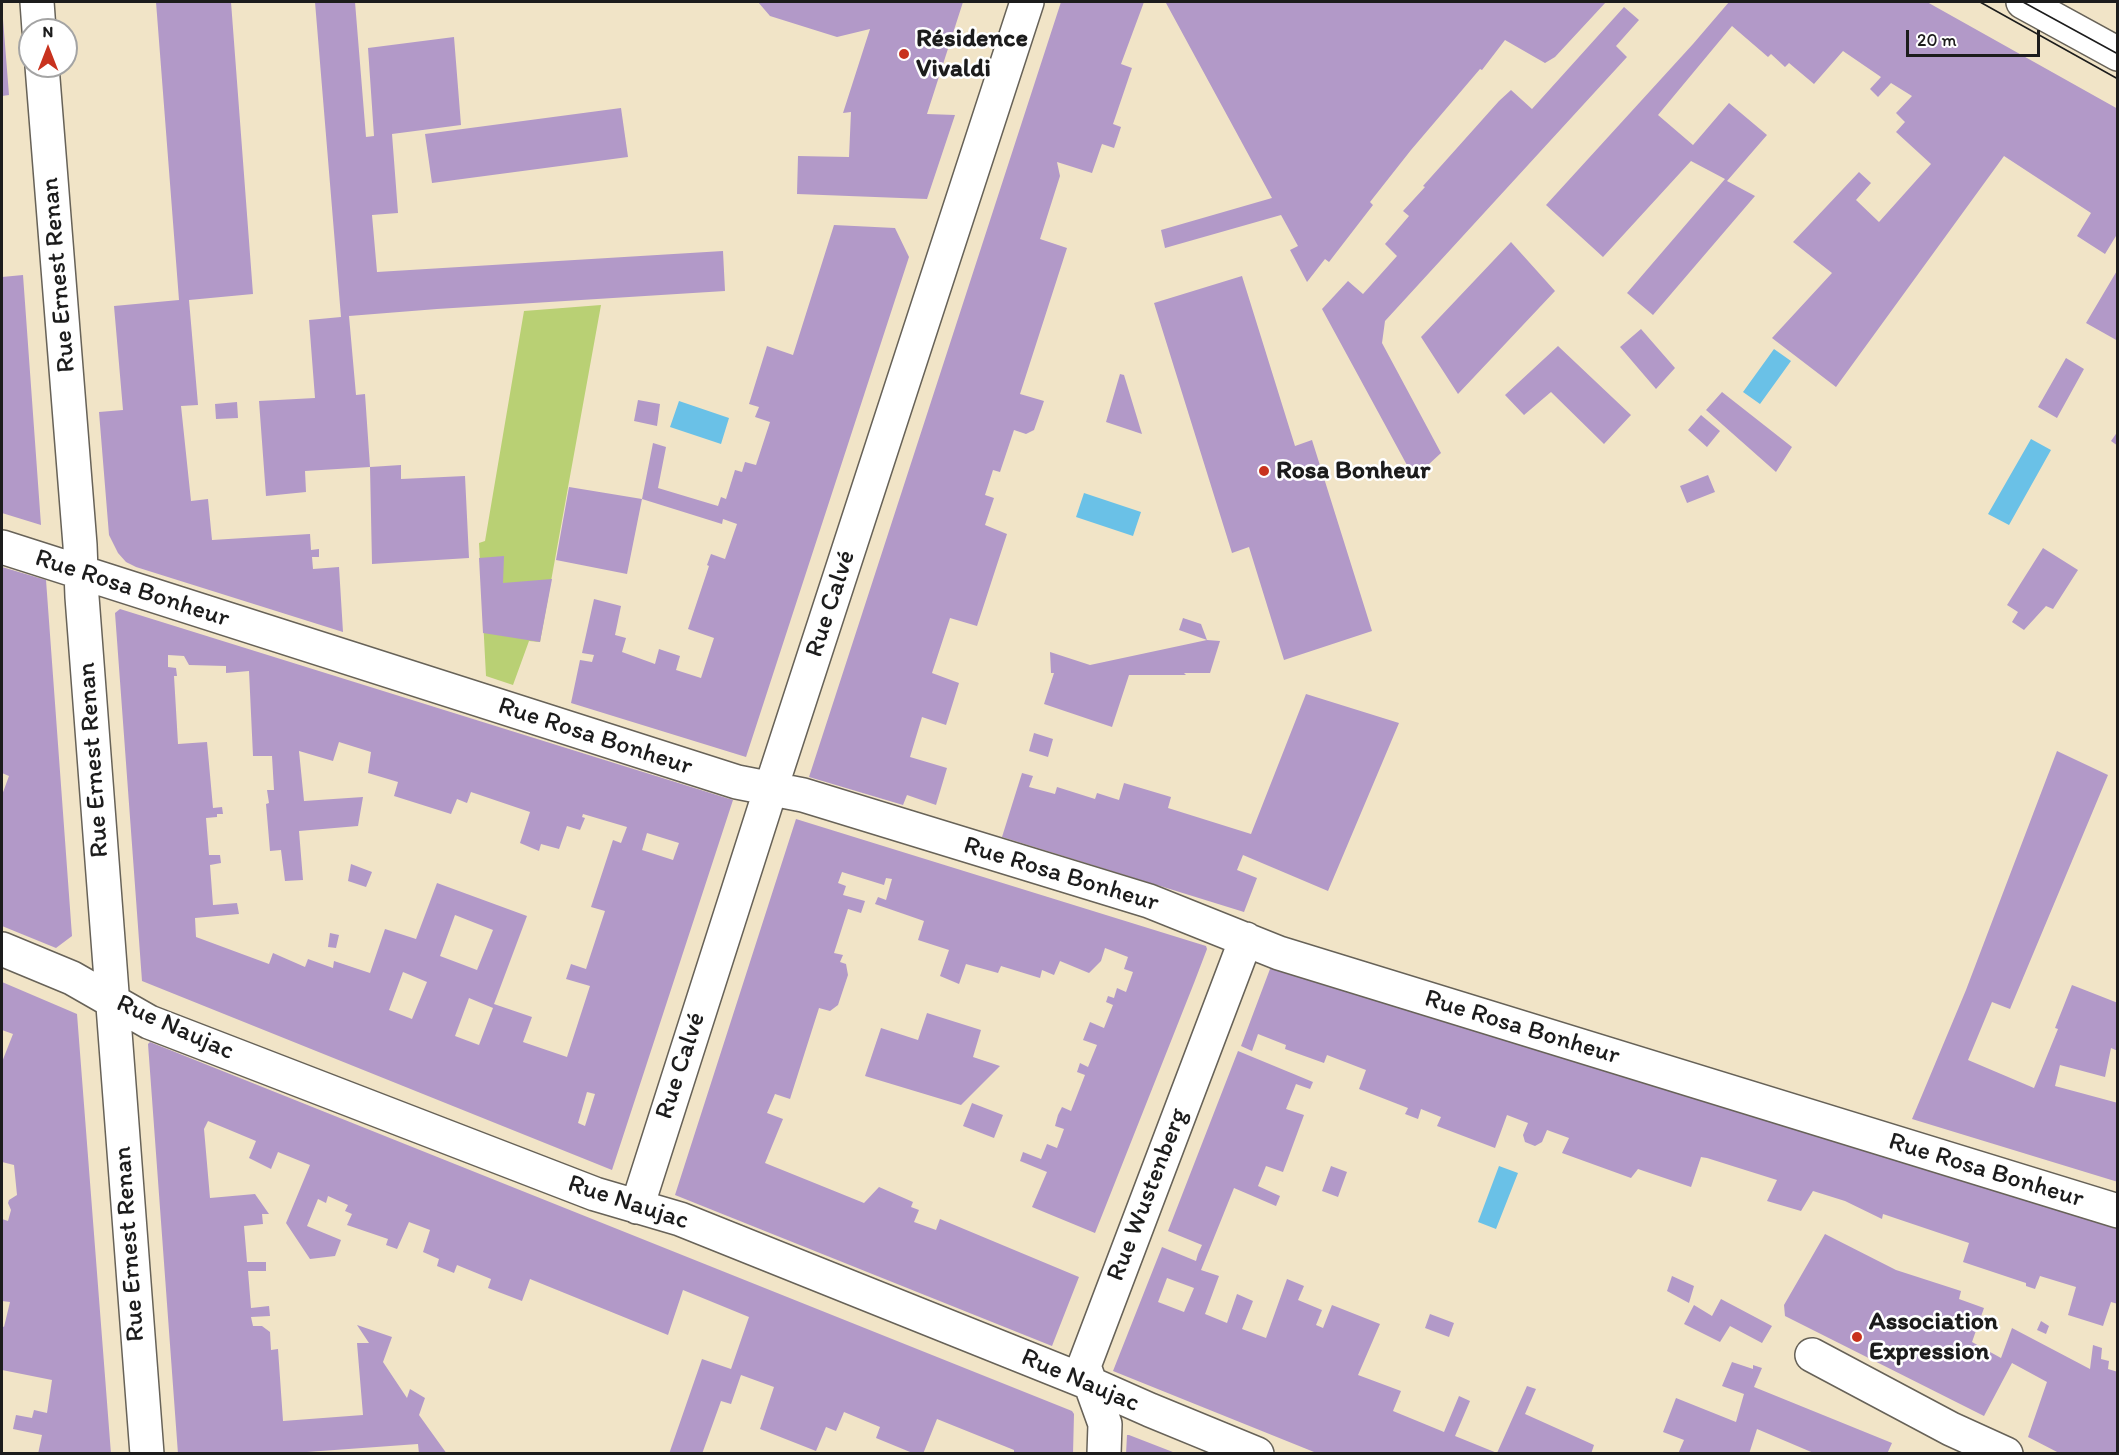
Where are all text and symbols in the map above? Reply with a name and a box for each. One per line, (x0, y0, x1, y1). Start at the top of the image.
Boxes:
north arrow (18, 18, 78, 78)
scale bar (1909, 18, 2042, 56)
text: N (43, 22, 53, 41)
place label: Résidence Vivaldi (916, 23, 1028, 84)
text: 20 m (1917, 29, 1957, 51)
marker: Résidence Vivaldi (897, 47, 911, 61)
street label: Rue Ernest Renan (35, 176, 83, 374)
place label: Rosa Bonheur (1276, 455, 1430, 487)
marker: Rosa Bonheur (1257, 464, 1271, 478)
street label: Rue Rosa Bonheur (31, 543, 233, 635)
street label: Rue Calvé (799, 547, 863, 661)
street label: Rue Ernest Renan (72, 661, 116, 859)
street label: Rue Rosa Bonheur (494, 691, 696, 783)
street label: Rue Rosa Bonheur (960, 830, 1162, 920)
street label: Rue Rosa Bonheur (1421, 983, 1623, 1073)
street label: Rue Naujac (111, 988, 239, 1068)
street label: Rue Calvé (649, 1009, 713, 1123)
street label: Rue Wustenberg (1101, 1104, 1195, 1286)
street label: Rue Rosa Bonheur (1885, 1126, 2087, 1216)
street label: Rue Ernest Renan (108, 1145, 152, 1343)
street label: Rue Naujac (564, 1169, 692, 1237)
place label: Association Expression (1869, 1306, 1998, 1368)
marker: Association Expression (1850, 1330, 1864, 1344)
street label: Rue Naujac (1016, 1342, 1144, 1420)

